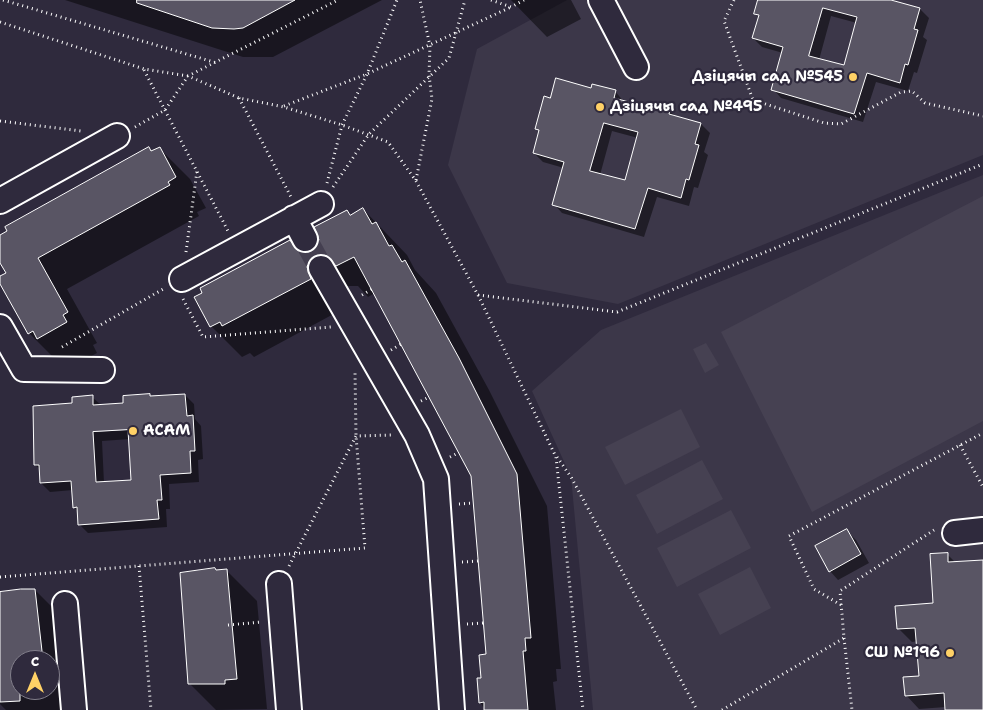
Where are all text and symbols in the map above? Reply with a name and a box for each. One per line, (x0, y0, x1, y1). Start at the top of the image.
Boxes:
place label: Дзіцячы сад №545 (692, 68, 843, 86)
marker: Дзіцячы сад №545 (847, 71, 859, 83)
place label: Дзіцячы сад №495 (610, 98, 762, 116)
marker: Дзіцячы сад №495 (594, 101, 606, 113)
place label: АСАМ (143, 422, 190, 440)
marker: АСАМ (127, 425, 139, 437)
place label: СШ №196 (865, 644, 940, 662)
marker: СШ №196 (944, 647, 956, 659)
north arrow (10, 650, 60, 700)
text: С (31, 652, 39, 670)

